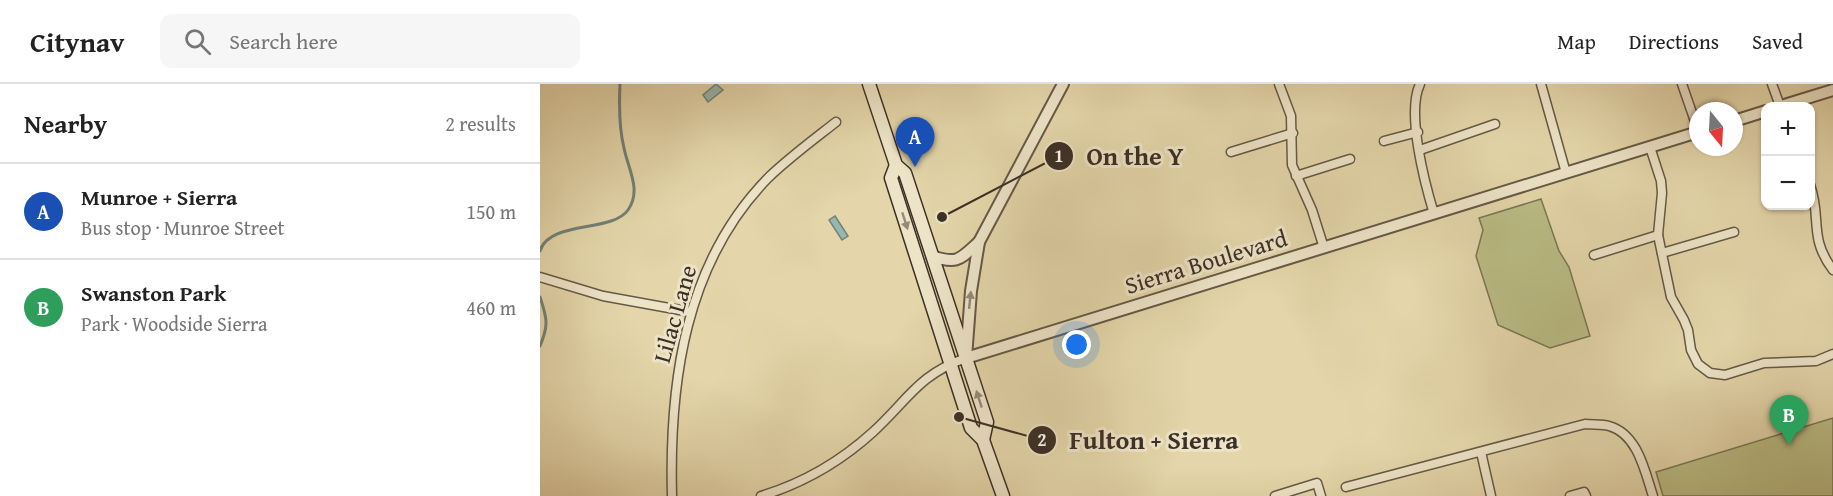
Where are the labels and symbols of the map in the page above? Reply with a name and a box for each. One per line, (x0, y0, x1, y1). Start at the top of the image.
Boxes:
north arrow (1689, 102, 1743, 156)
pin: A (896, 118, 934, 167)
callout: On the Y (1044, 134, 1196, 178)
text: On the Y (1086, 136, 1184, 175)
text: 1 (1054, 142, 1064, 169)
one-way arrow (901, 212, 910, 230)
street label: Sierra Boulevard (1120, 220, 1291, 303)
street label: Lilac Lane (644, 261, 705, 367)
one-way arrow (965, 290, 975, 309)
your location (1062, 330, 1091, 359)
one-way arrow (974, 390, 984, 408)
pin: B (1770, 396, 1808, 445)
callout: Fulton + Sierra (1027, 418, 1250, 462)
text: Fulton + Sierra (1069, 420, 1239, 459)
text: 2 (1037, 426, 1047, 453)

